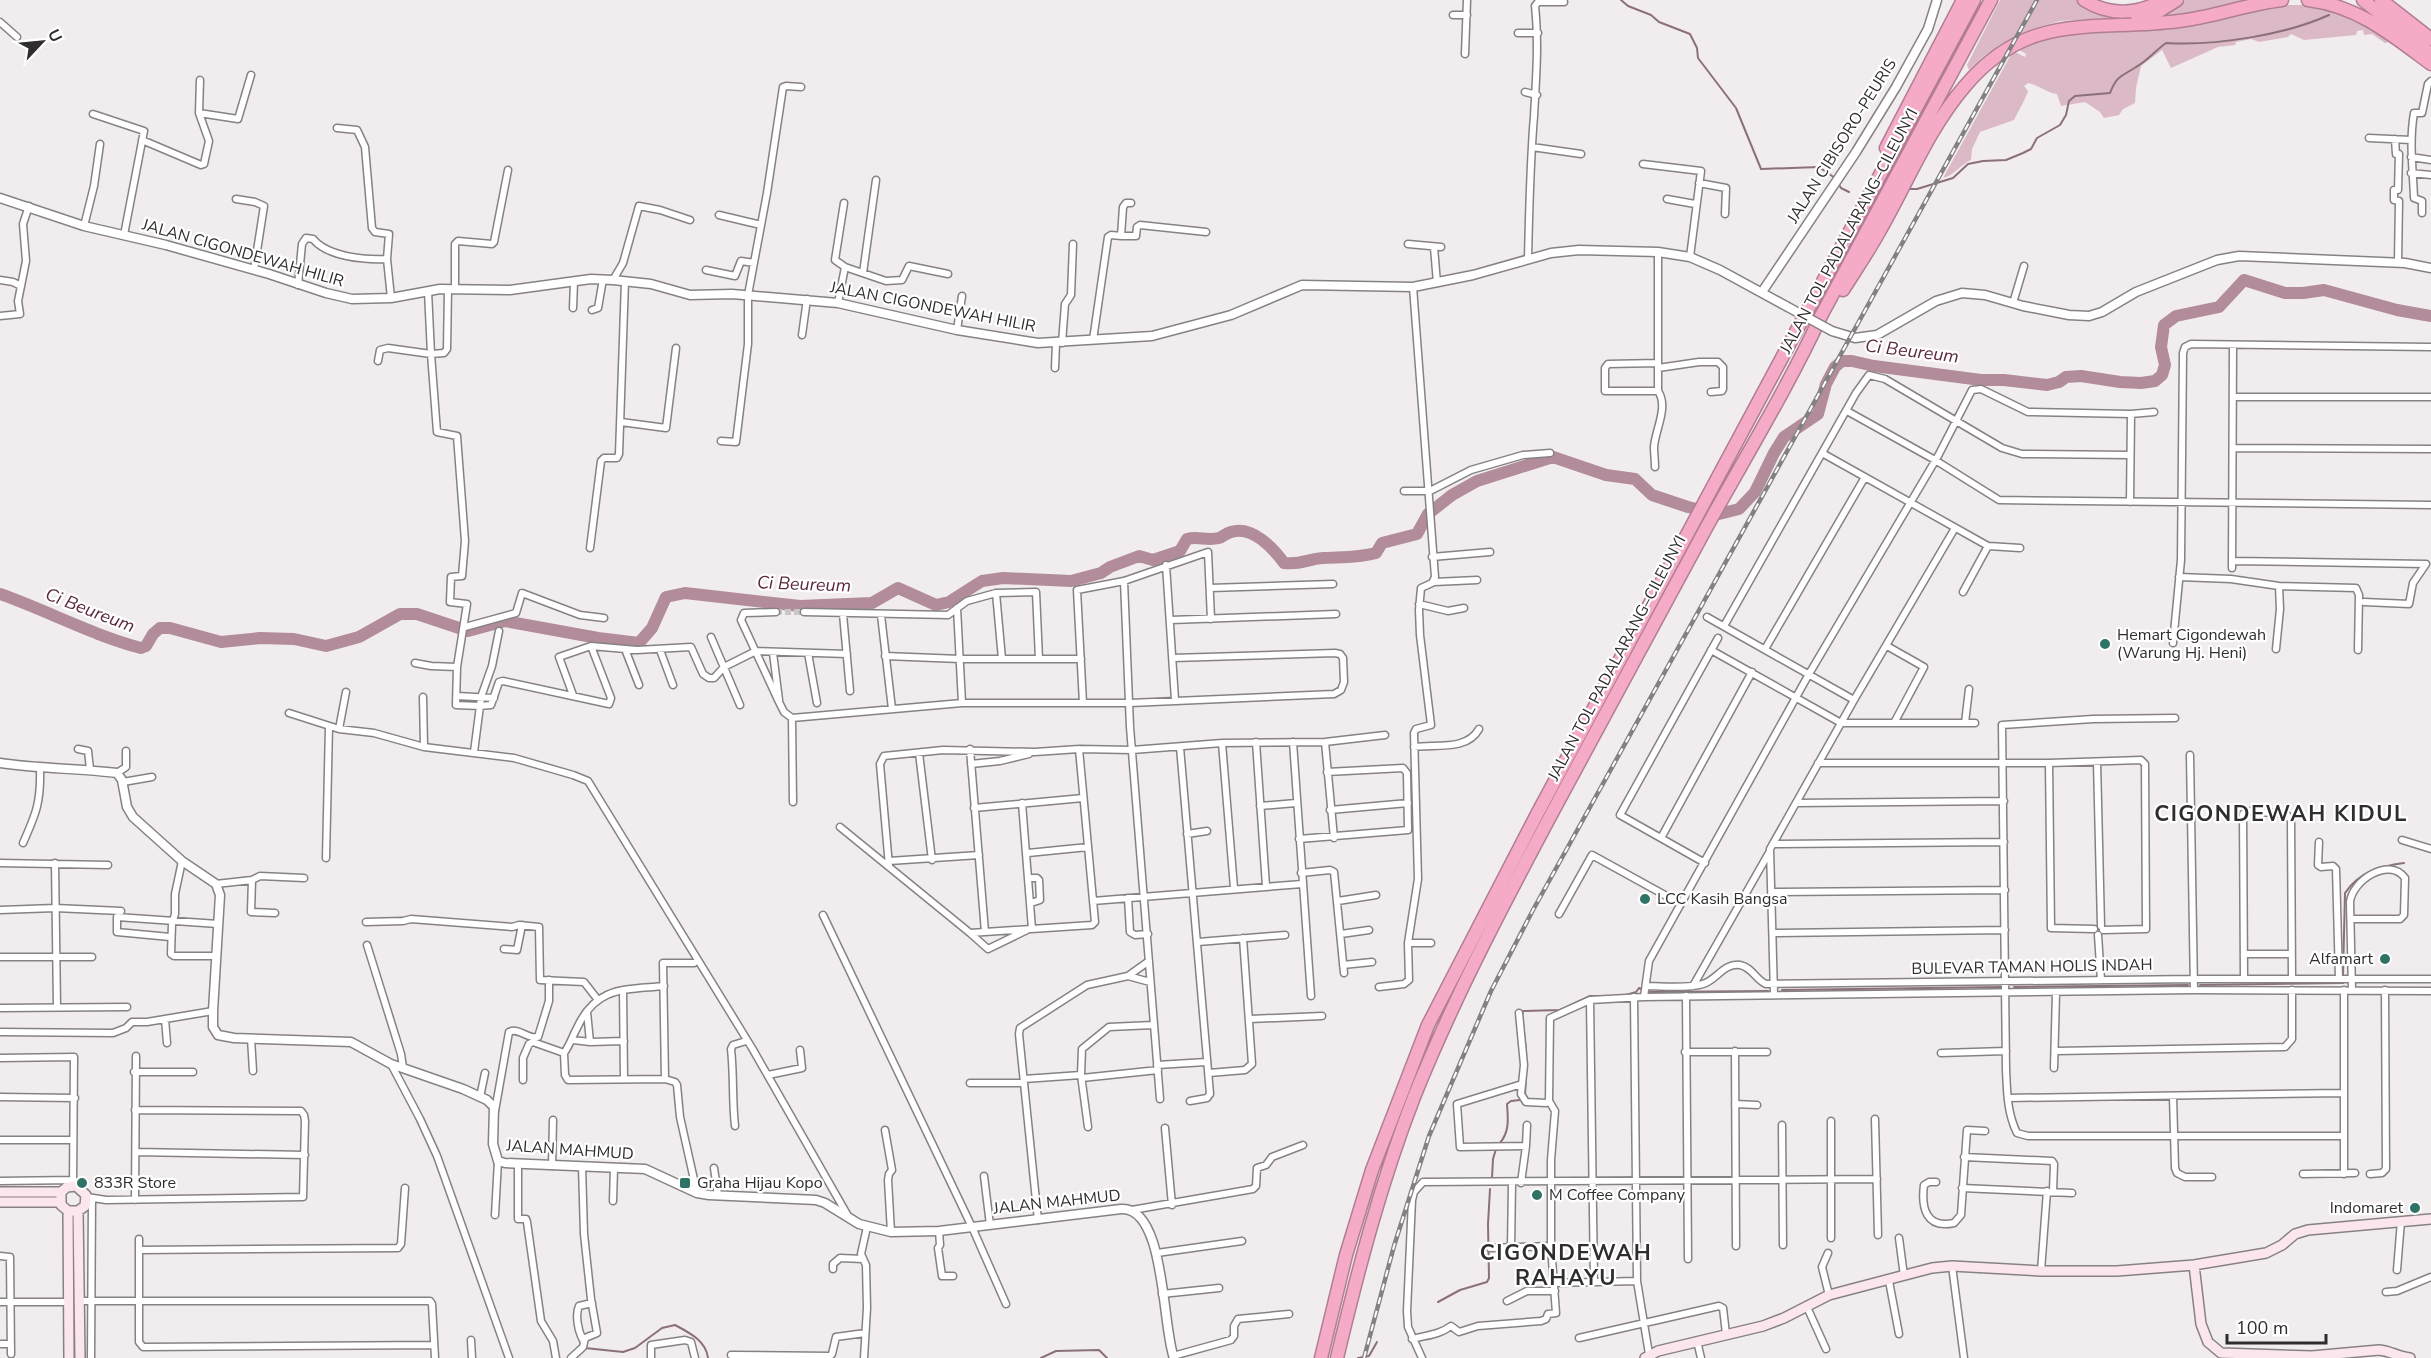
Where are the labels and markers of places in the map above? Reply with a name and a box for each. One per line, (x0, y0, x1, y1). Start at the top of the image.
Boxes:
place label: Hemart Cigondewah (Warung Hj. Heni) (2117, 624, 2266, 664)
marker: Hemart Cigondewah (Warung Hj. Heni) (2098, 637, 2112, 651)
place label: LCC Kasih Bangsa (1657, 888, 1787, 910)
marker: LCC Kasih Bangsa (1638, 892, 1652, 906)
place label: Alfamart (2309, 948, 2373, 970)
marker: Alfamart (2378, 952, 2392, 966)
place label: 833R Store (94, 1172, 176, 1194)
place label: Graha Hijau Kopo (697, 1172, 823, 1194)
marker: 833R Store (75, 1176, 89, 1190)
marker: Graha Hijau Kopo (678, 1176, 692, 1190)
place label: M Coffee Company (1549, 1184, 1686, 1206)
marker: M Coffee Company (1530, 1188, 1544, 1202)
place label: Indomaret (2330, 1197, 2403, 1219)
marker: Indomaret (2408, 1201, 2422, 1215)

